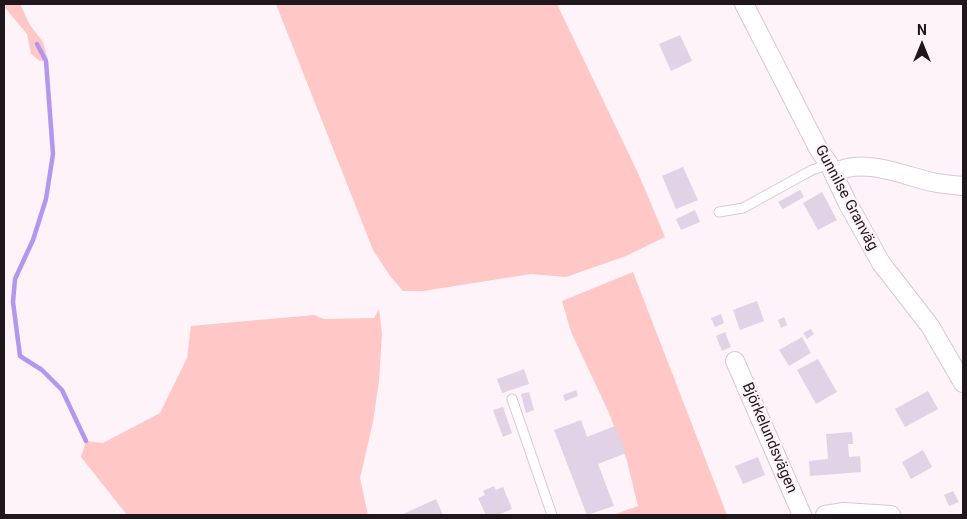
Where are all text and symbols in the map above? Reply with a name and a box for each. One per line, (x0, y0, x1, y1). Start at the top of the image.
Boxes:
north arrow (897, 20, 947, 70)
text: N (917, 22, 927, 38)
street label: Gunnilse Granväg (811, 142, 881, 254)
street label: Björkelundsvägen (738, 380, 800, 496)

